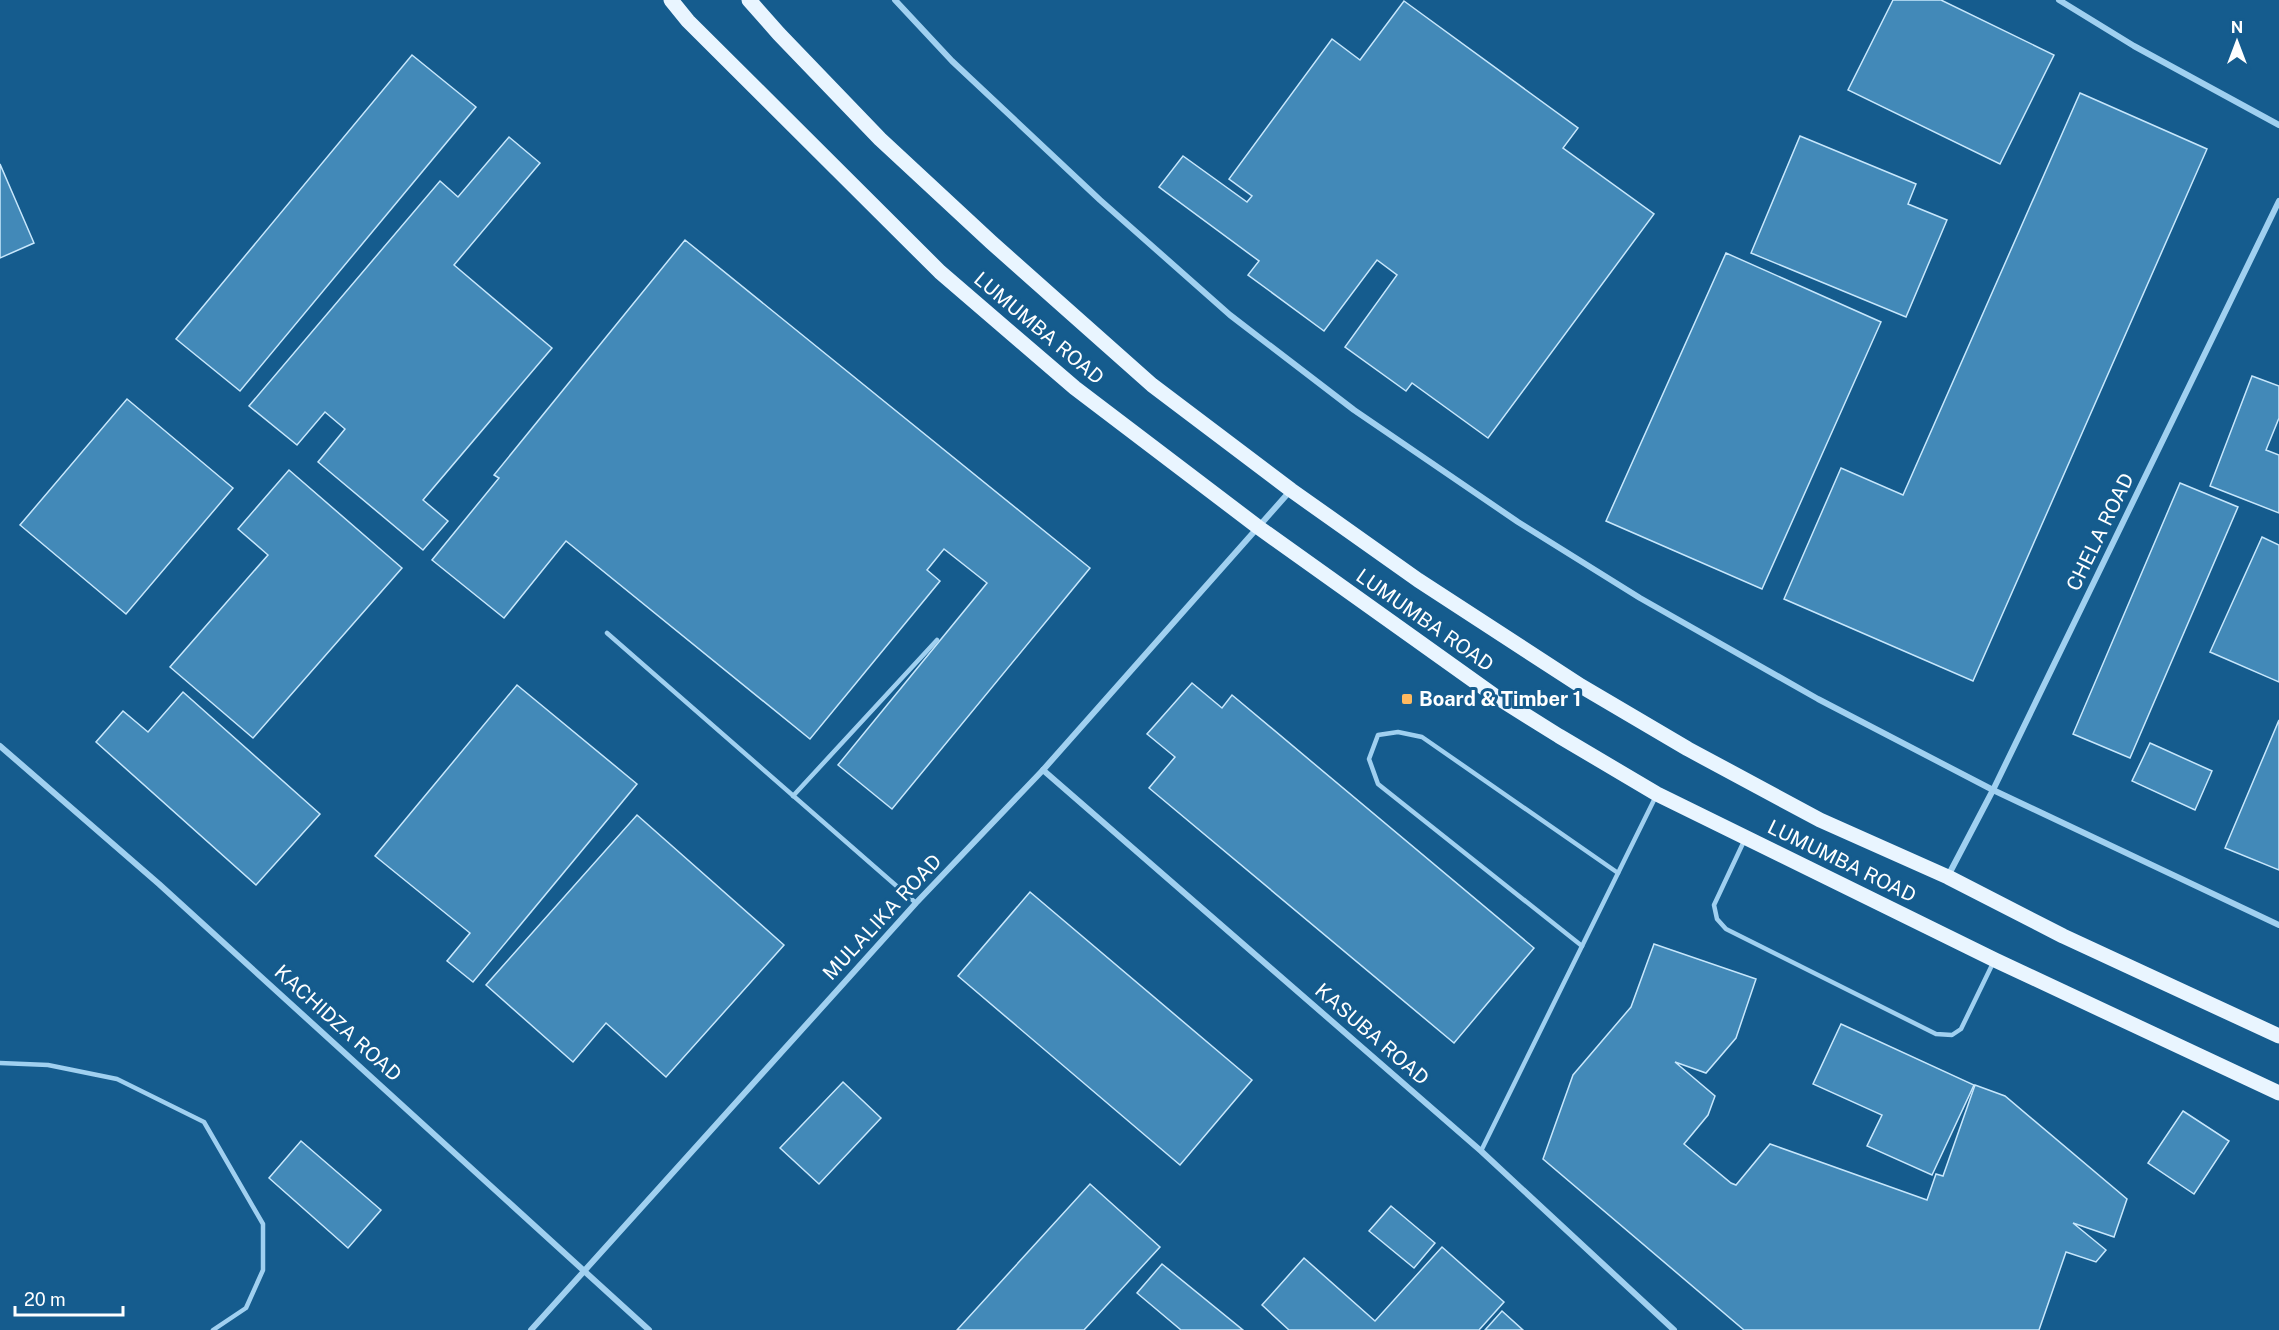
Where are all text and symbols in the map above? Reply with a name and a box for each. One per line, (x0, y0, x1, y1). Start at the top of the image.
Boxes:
north arrow (2207, 12, 2267, 72)
text: N (2231, 18, 2243, 37)
street label: LUMUMBA ROAD (969, 267, 1109, 389)
street label: CHELA ROAD (2061, 469, 2139, 595)
street label: LUMUMBA ROAD (1352, 564, 1498, 676)
place label: Board & Timber 1 (1419, 687, 1581, 711)
marker: Board & Timber 1 (1400, 692, 1414, 706)
street label: LUMUMBA ROAD (1764, 815, 1920, 907)
street label: MULALIKA ROAD (818, 849, 946, 985)
street label: KACHIDZA ROAD (270, 960, 406, 1086)
street label: KASUBA ROAD (1310, 978, 1434, 1090)
scale bar (15, 1279, 123, 1317)
text: 20 m (24, 1289, 66, 1310)

